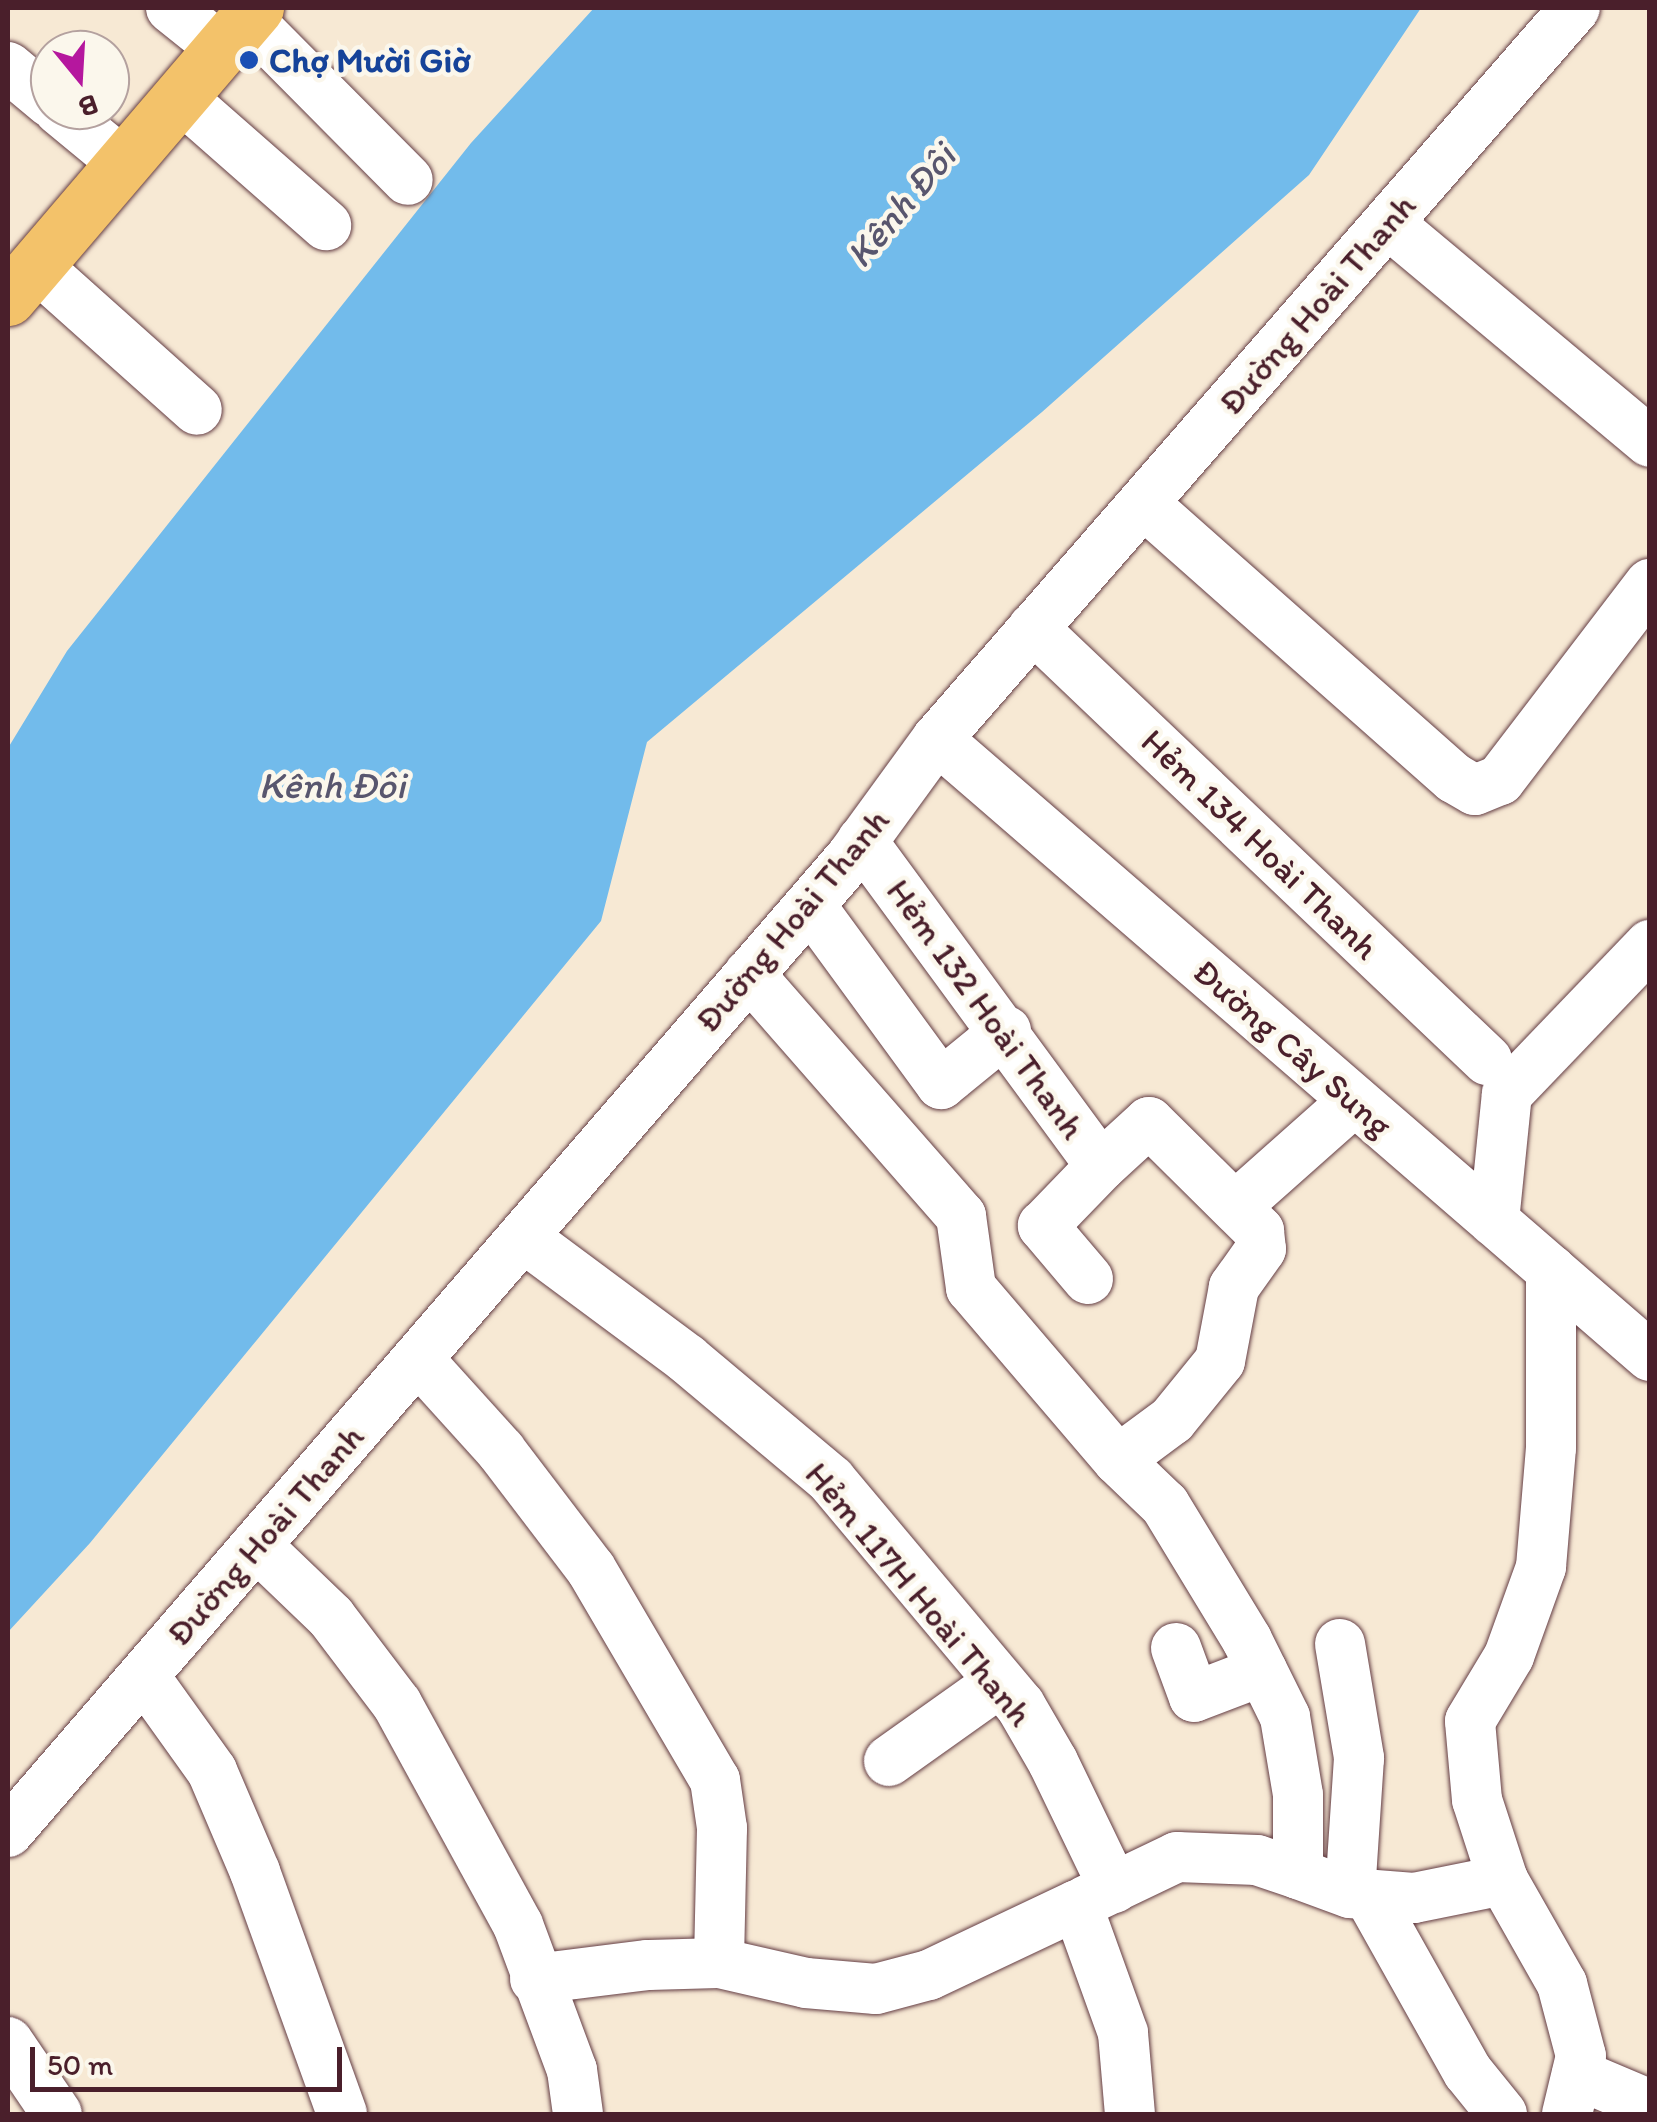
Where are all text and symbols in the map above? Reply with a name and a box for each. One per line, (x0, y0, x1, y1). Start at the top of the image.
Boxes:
north arrow (30, 30, 130, 130)
place label: Chợ Mười Giờ (269, 39, 470, 81)
marker: Chợ Mười Giờ (238, 49, 260, 71)
text: B (75, 88, 103, 126)
water label: Kênh Đôi (836, 135, 966, 277)
street label: Đường Hoài Thanh (1210, 185, 1424, 423)
street label: Hẻm 134 Hoài Thanh (1133, 720, 1387, 968)
water label: Kênh Đôi (259, 763, 405, 809)
street label: Đường Hoài Thanh (686, 800, 898, 1040)
street label: Hẻm 132 Hoài Thanh (878, 871, 1094, 1147)
street label: Đường Cây Sung (1185, 950, 1401, 1146)
street label: Đường Hoài Thanh (158, 1416, 372, 1654)
street label: Hẻm 117H Hoài Thanh (796, 1454, 1042, 1734)
scale bar (35, 2027, 348, 2089)
text: 50 m (47, 2046, 113, 2083)

